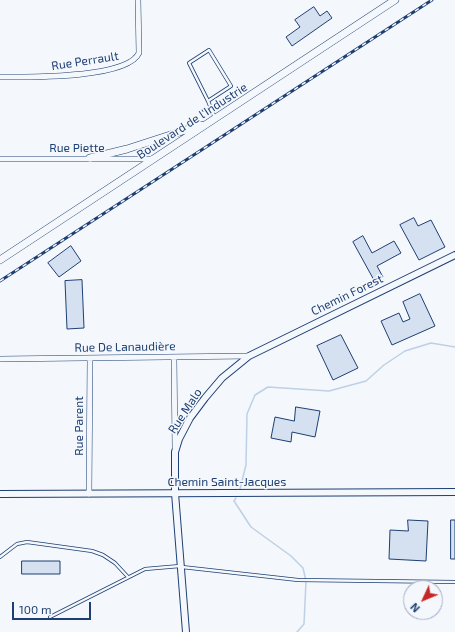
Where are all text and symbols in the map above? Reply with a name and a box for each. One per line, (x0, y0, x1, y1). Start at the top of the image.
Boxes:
street label: Rue Perrault (50, 49, 120, 73)
street label: Boulevard de l'Industrie (134, 80, 250, 162)
street label: Rue Piette (49, 141, 105, 155)
street label: Chemin Forest (309, 271, 385, 319)
street label: Rue De Lanaudière (74, 339, 176, 355)
street label: Rue Malo (165, 386, 205, 436)
street label: Rue Parent (72, 396, 86, 456)
street label: Chemin Saint-Jacques (168, 475, 286, 489)
north arrow (403, 580, 443, 620)
scale bar (14, 594, 93, 620)
text: N (407, 601, 422, 615)
text: 100 m (19, 602, 51, 616)

